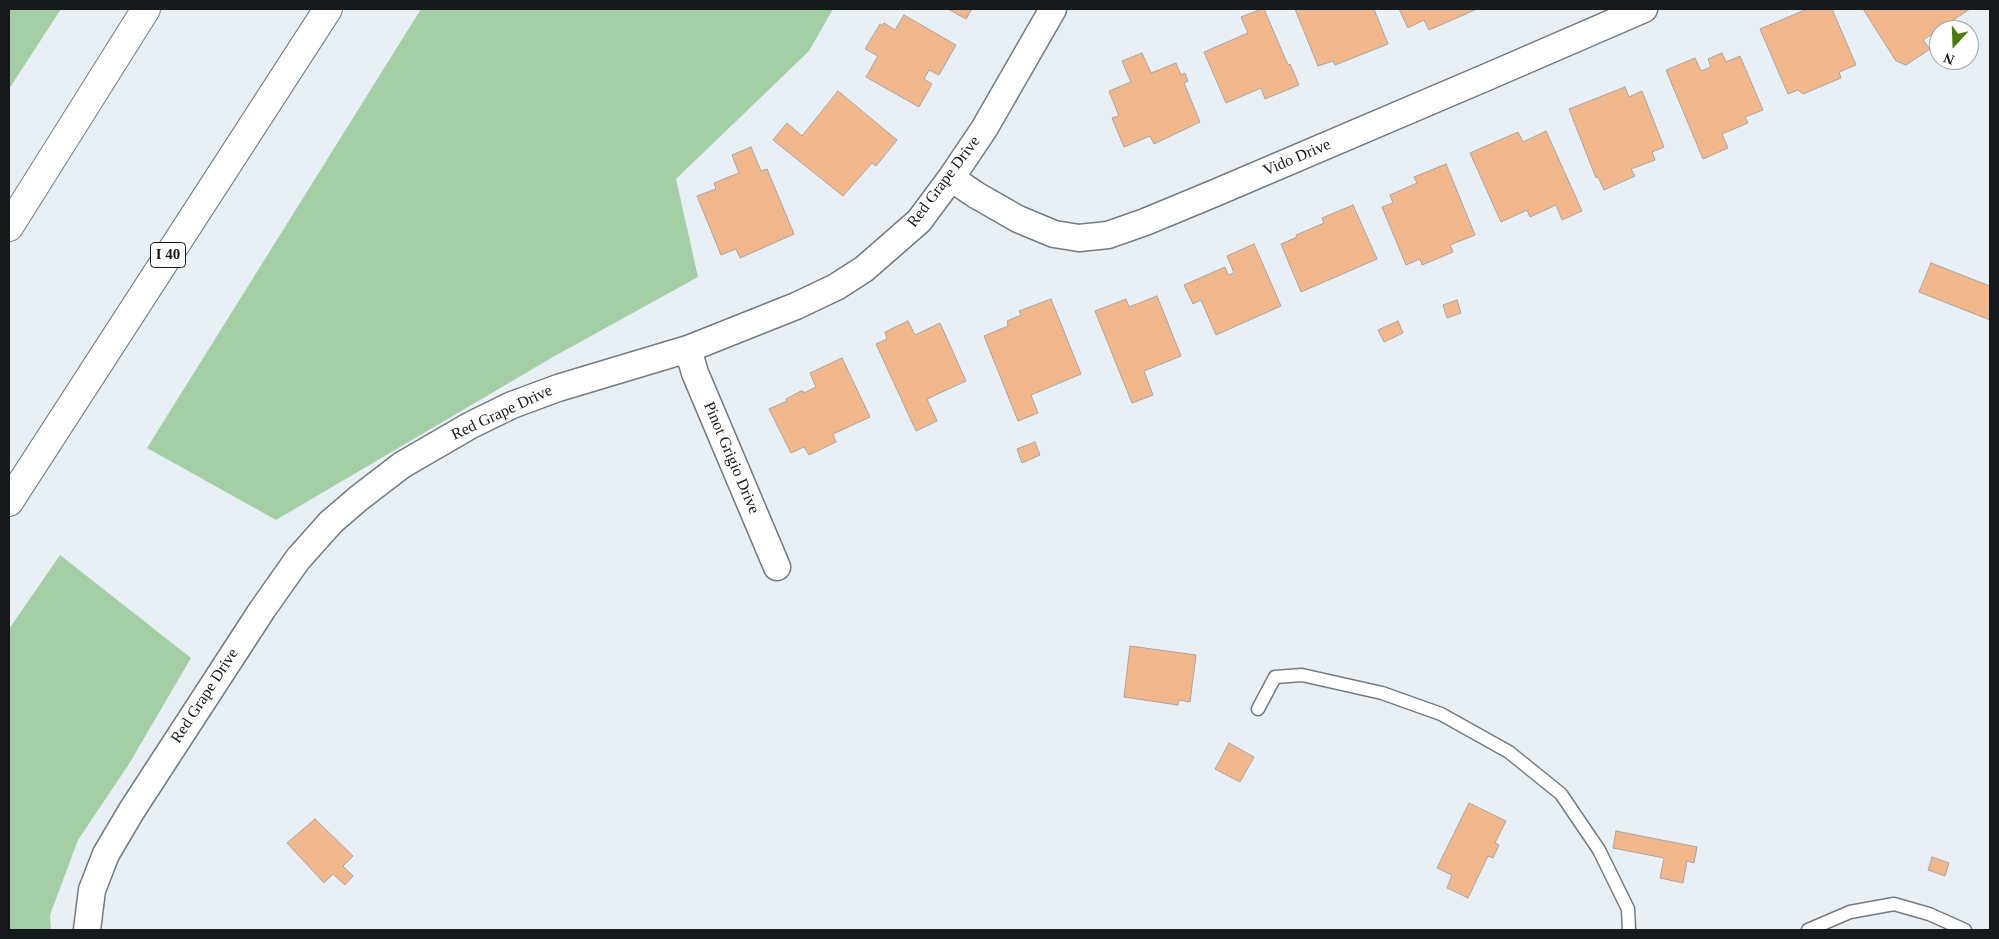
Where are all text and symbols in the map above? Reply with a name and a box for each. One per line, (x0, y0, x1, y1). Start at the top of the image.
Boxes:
north arrow (1929, 20, 1979, 70)
text: N (1942, 50, 1956, 67)
street label: Red Grape Drive (903, 133, 985, 231)
street label: Vido Drive (1260, 135, 1334, 181)
road number: I 40 (150, 242, 186, 268)
street label: Red Grape Drive (448, 381, 556, 445)
street label: Pinot Grigio Drive (699, 399, 763, 517)
street label: Red Grape Drive (167, 645, 243, 747)

